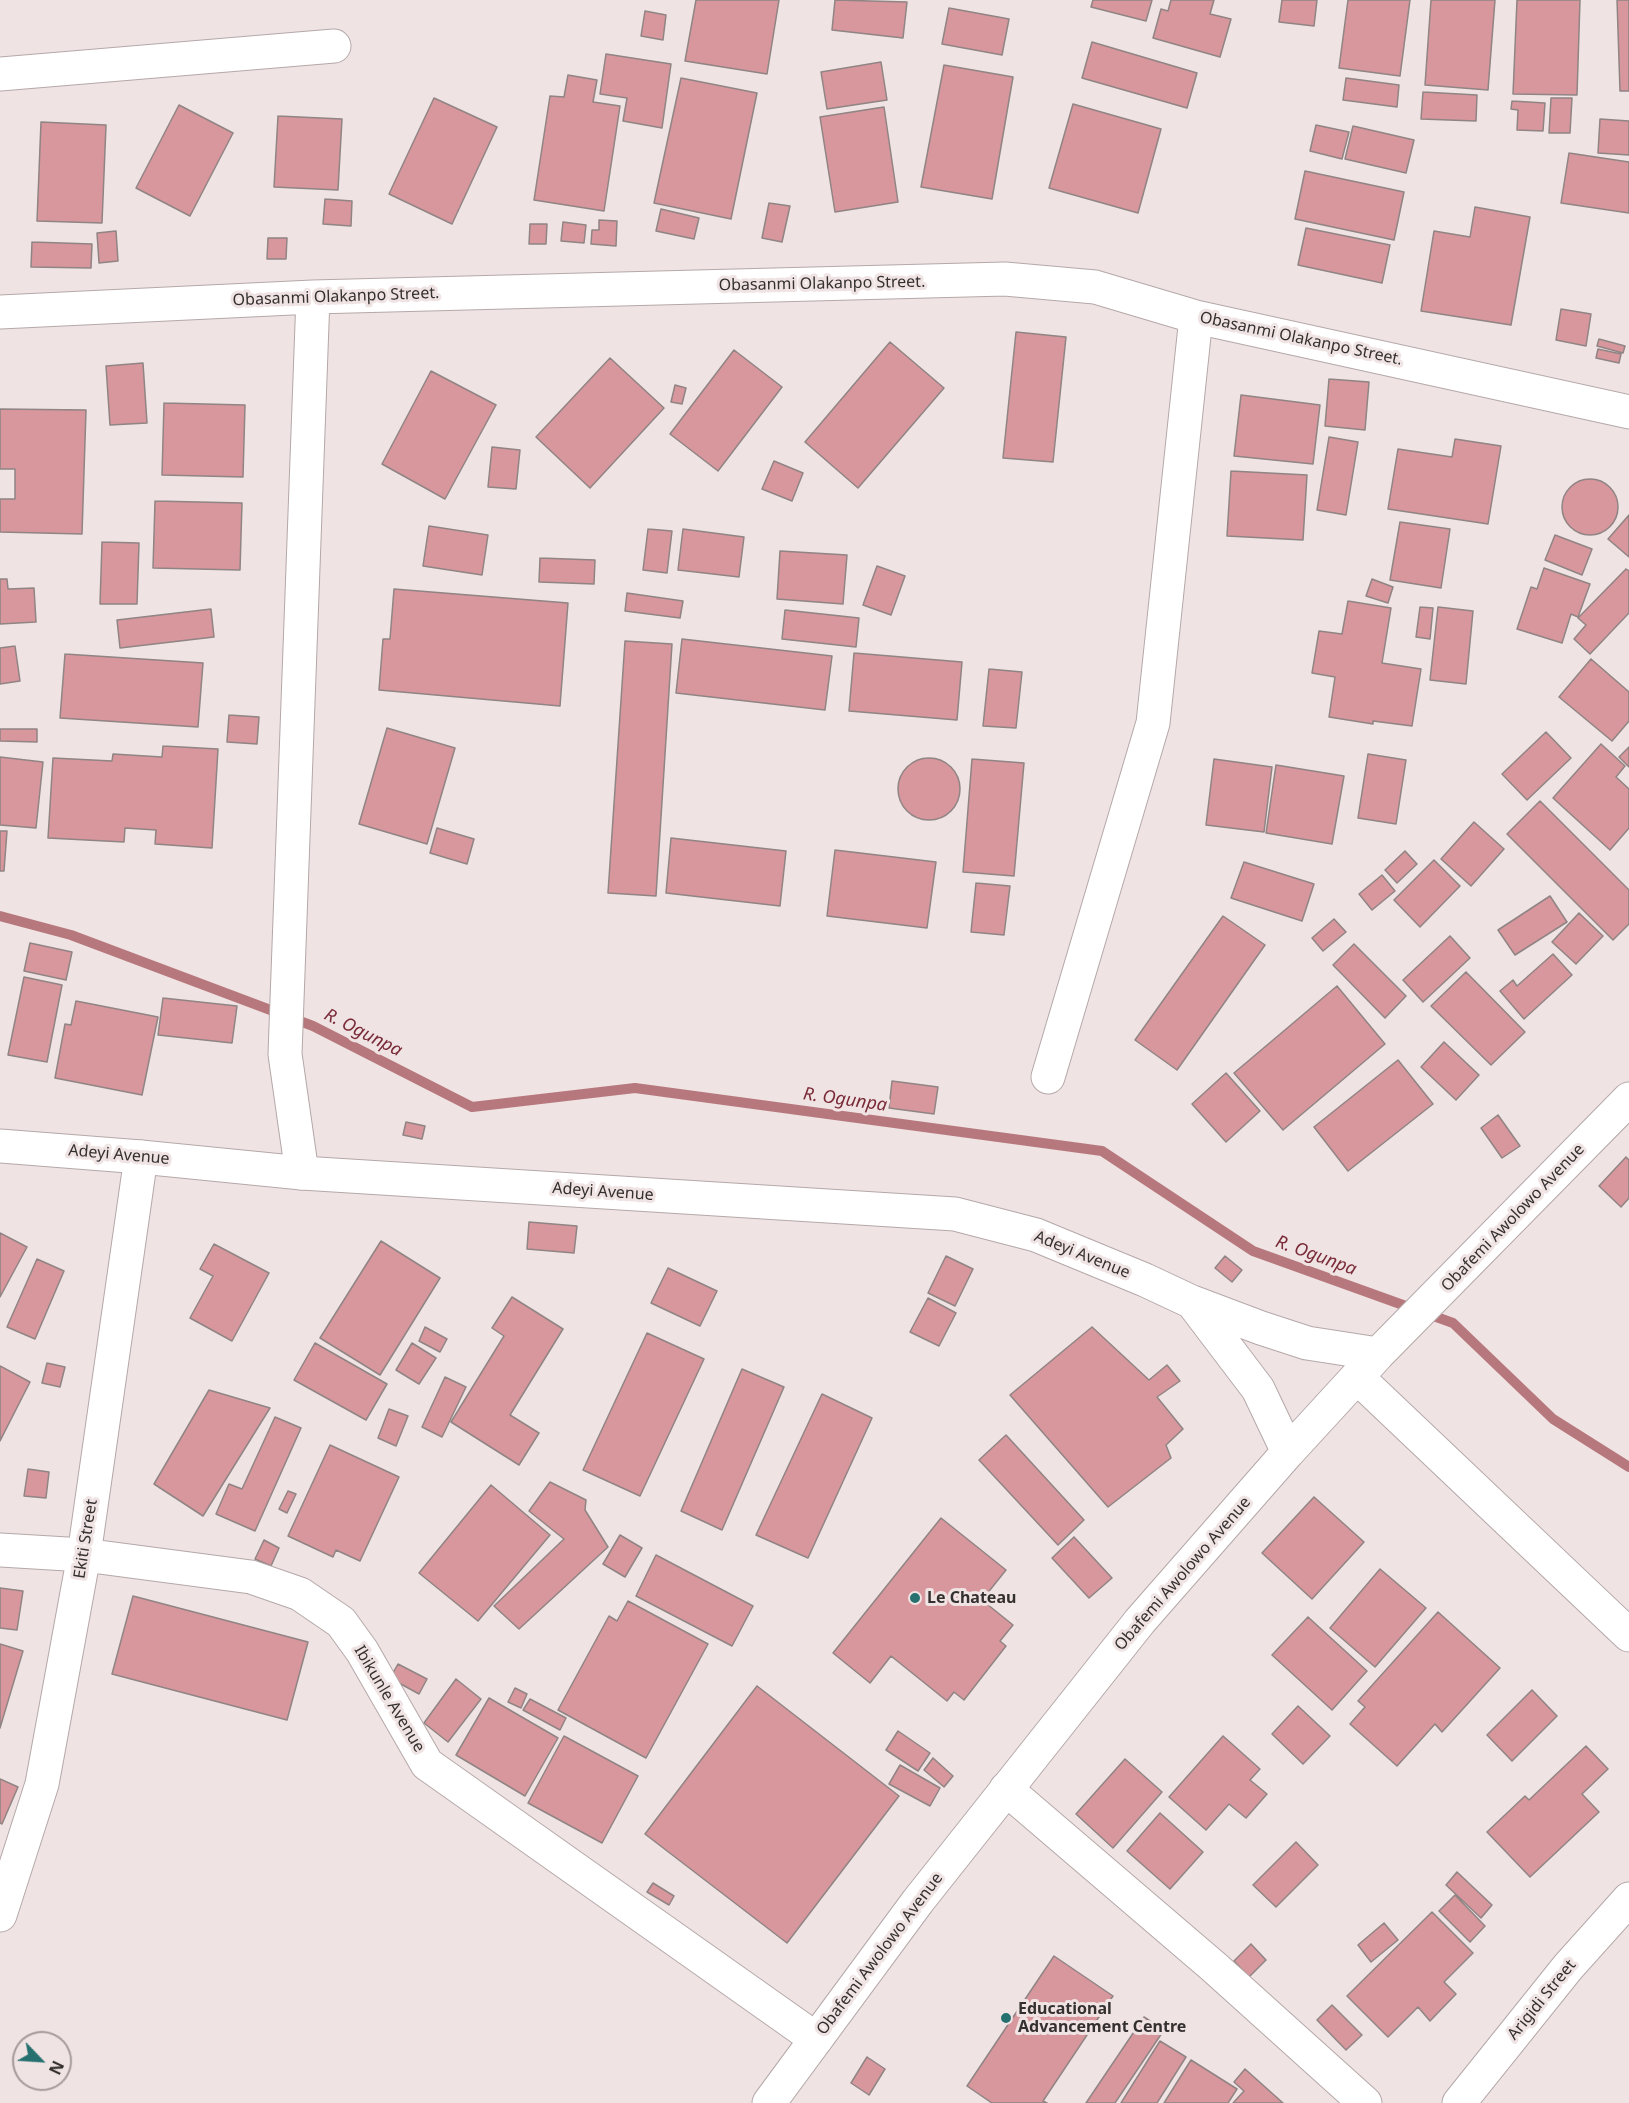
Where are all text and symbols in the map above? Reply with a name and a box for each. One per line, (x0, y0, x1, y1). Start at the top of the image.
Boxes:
street label: Obasanmi Olakanpo Street. (718, 273, 926, 295)
street label: Obasanmi Olakanpo Street. (232, 284, 440, 310)
street label: Obasanmi Olakanpo Street. (1198, 308, 1404, 370)
water label: R. Ogunpa (320, 1004, 406, 1062)
water label: R. Ogunpa (802, 1083, 888, 1117)
street label: Obafemi Awolowo Avenue (1437, 1140, 1589, 1296)
street label: Adeyi Avenue (68, 1141, 170, 1169)
street label: Adeyi Avenue (552, 1179, 654, 1205)
street label: Adeyi Avenue (1031, 1227, 1133, 1283)
water label: R. Ogunpa (1273, 1231, 1359, 1281)
street label: Obafemi Awolowo Avenue (1111, 1493, 1255, 1655)
street label: Ekiti Street (70, 1498, 102, 1580)
place label: Le Chateau (927, 1588, 1016, 1608)
marker: Le Chateau (908, 1591, 922, 1605)
street label: Ibikunle Avenue (350, 1642, 428, 1756)
street label: Obafemi Awolowo Avenue (813, 1869, 947, 2039)
street label: Arigidi Street (1504, 1956, 1580, 2044)
place label: Educational Advancement Centre (1018, 1999, 1186, 2037)
marker: Educational Advancement Centre (999, 2011, 1013, 2025)
north arrow (12, 2031, 72, 2091)
text: N (44, 2057, 69, 2078)

